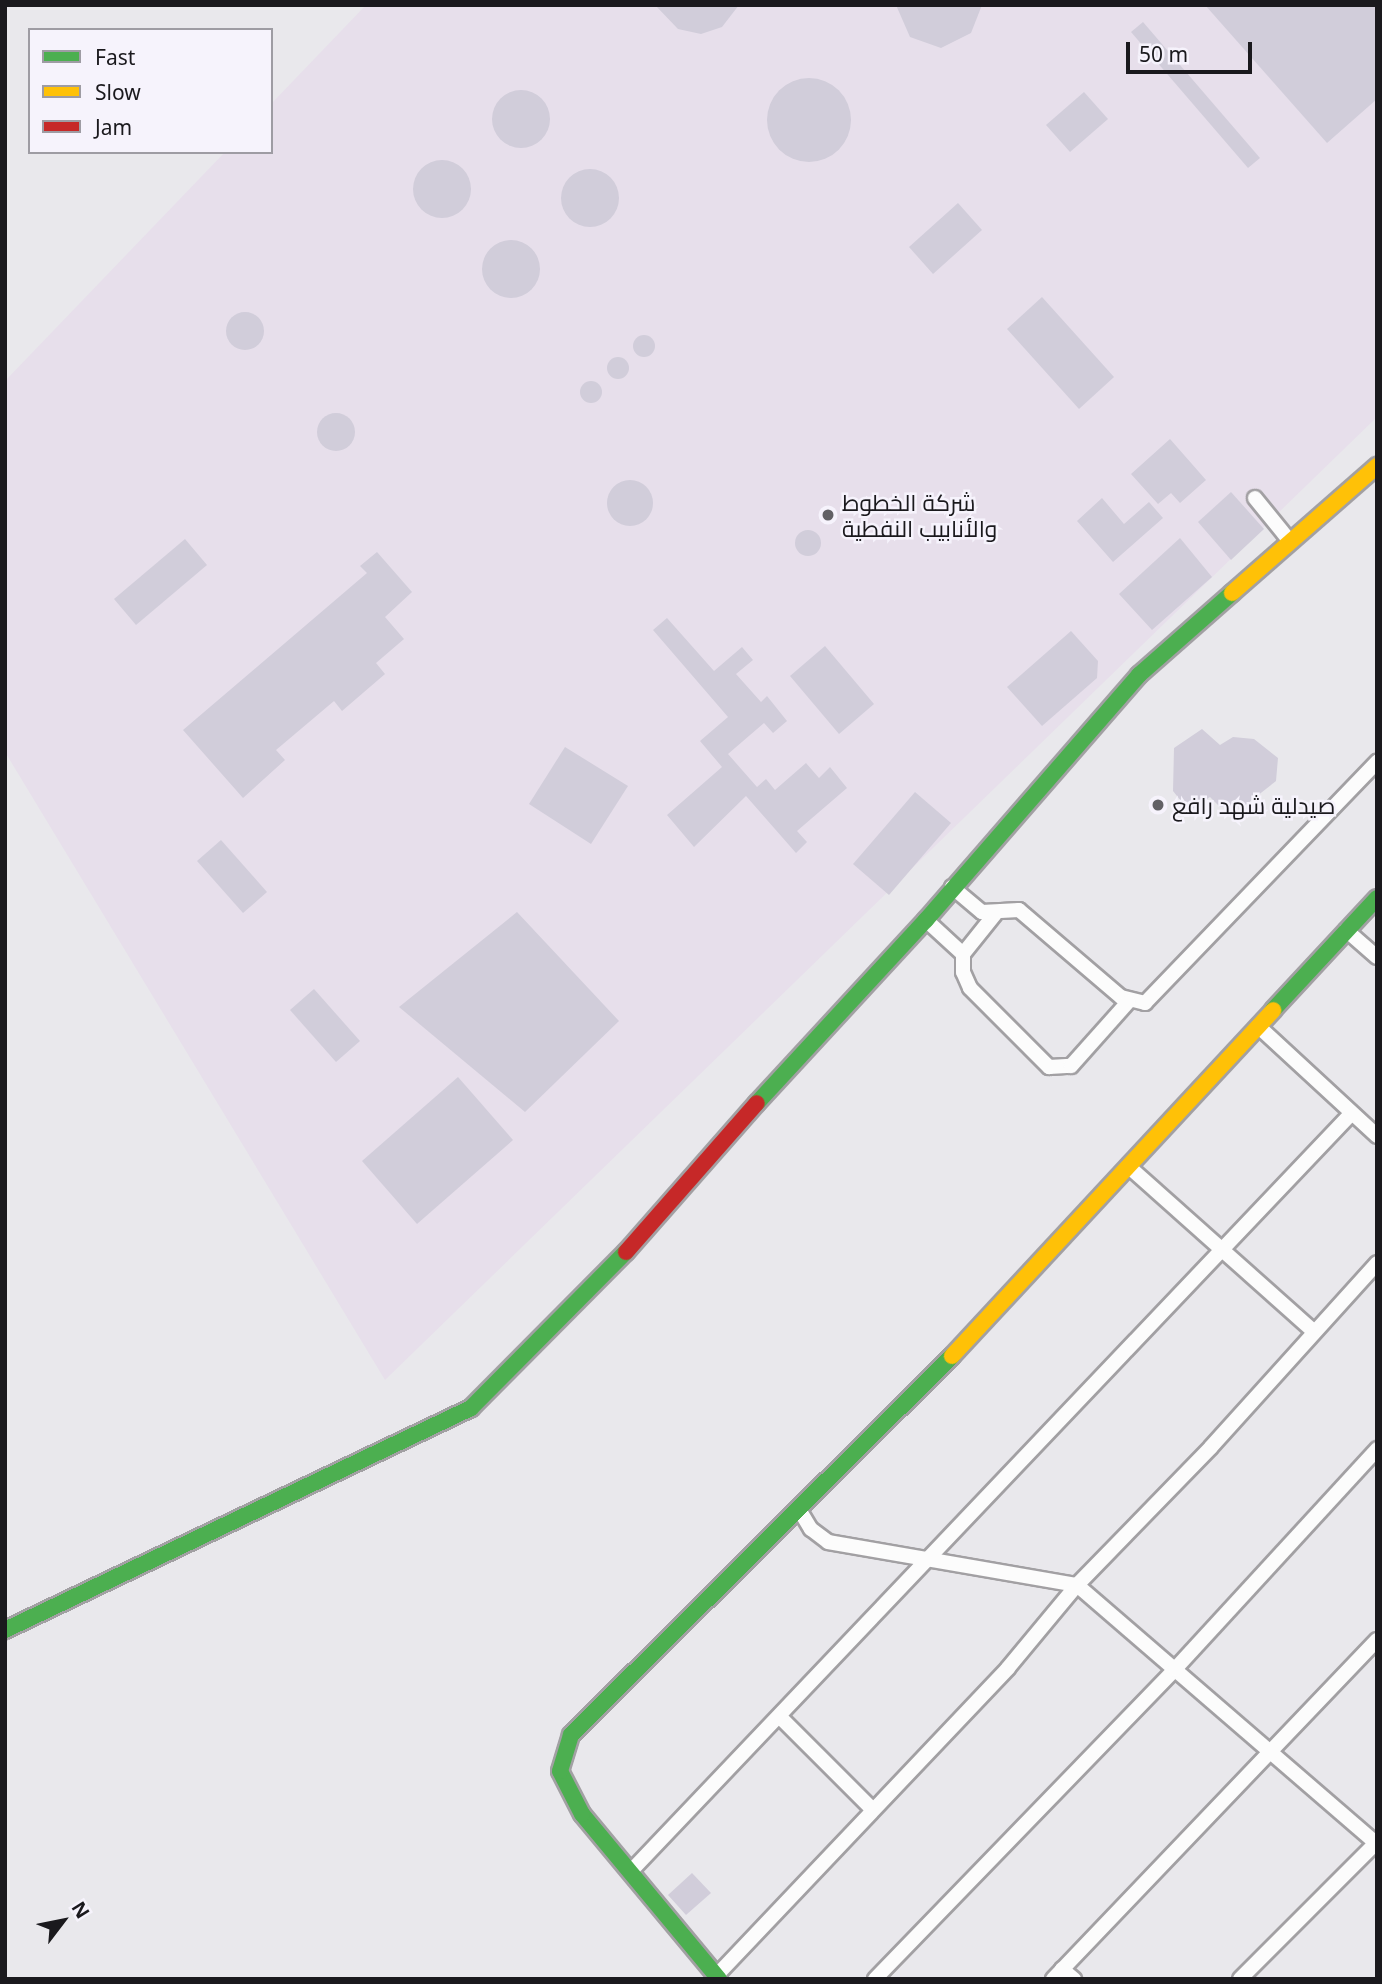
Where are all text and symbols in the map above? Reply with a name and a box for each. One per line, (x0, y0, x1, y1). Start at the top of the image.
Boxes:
legend (28, 28, 273, 154)
scale bar (1130, 28, 1256, 72)
text: 50 m (1139, 40, 1188, 68)
text: Fast (95, 43, 135, 71)
text: Slow (95, 78, 141, 106)
text: Jam (95, 113, 132, 141)
place label: شركة الخطوط والأنابيب النفطية (842, 488, 997, 542)
marker: شركة الخطوط والأنابيب النفطية (820, 507, 836, 523)
place label: صيدلية شهد رافع (1172, 791, 1335, 819)
marker: صيدلية شهد رافع (1150, 797, 1166, 813)
north arrow (28, 1886, 98, 1956)
text: N (66, 1896, 96, 1923)

